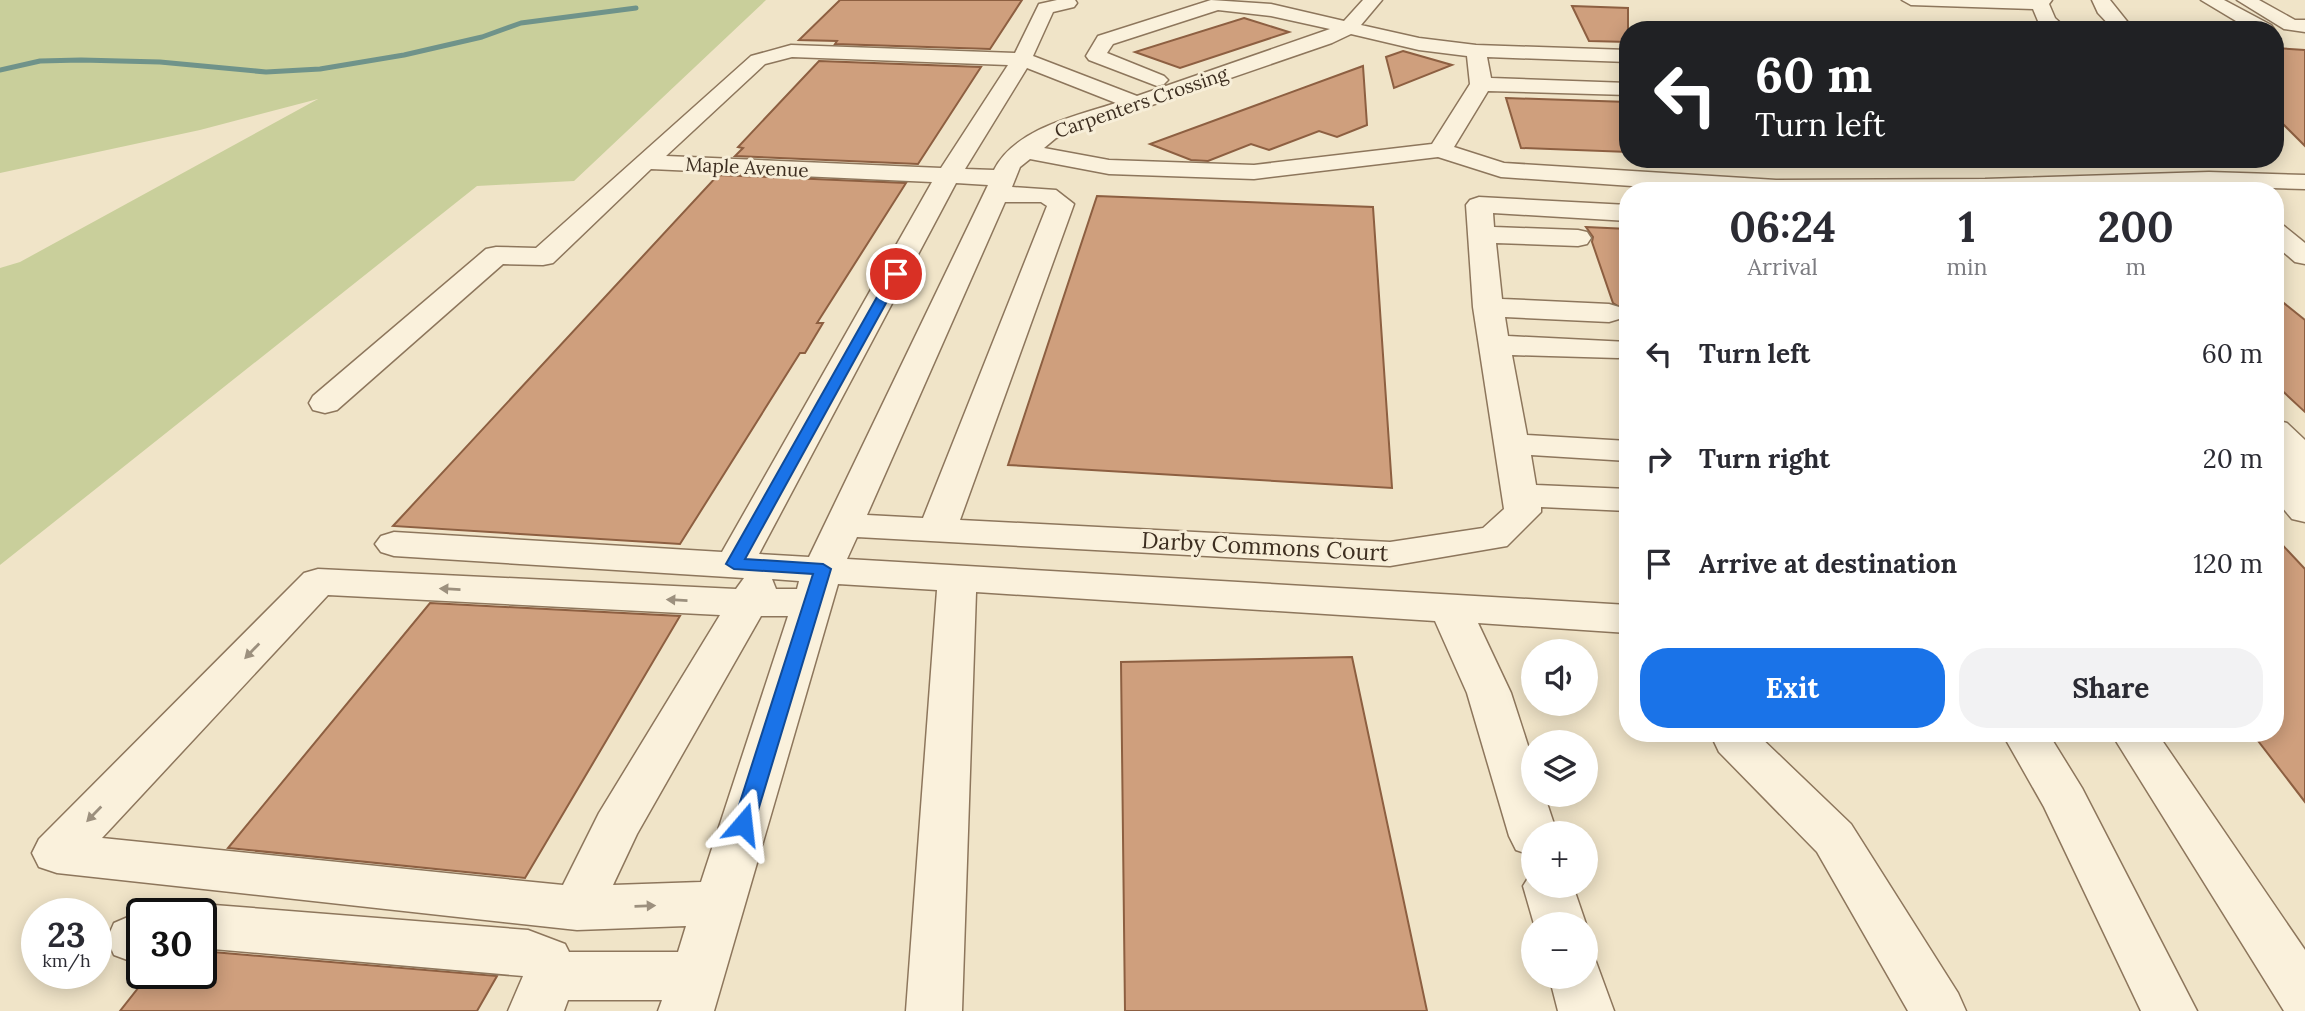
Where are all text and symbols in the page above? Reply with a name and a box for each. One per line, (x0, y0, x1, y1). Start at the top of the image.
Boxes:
text: 60 m (1755, 43, 1872, 105)
icon: left (1640, 49, 1731, 140)
street label: Carpenters Crossing (1051, 61, 1231, 143)
text: Turn left (1755, 104, 1885, 145)
street label: Maple Avenue (685, 152, 809, 182)
text: 06:24 (1729, 200, 1836, 254)
text: 1 (1958, 200, 1975, 254)
text: 200 (2098, 200, 2174, 254)
pin (866, 244, 926, 304)
text: Arrival (1748, 252, 1818, 281)
text: min (1946, 252, 1987, 281)
text: m (2125, 252, 2146, 281)
icon: arrive (877, 255, 915, 293)
icon: left (1640, 335, 1678, 373)
text: Turn left (1699, 337, 1810, 370)
text: 60 m (2202, 337, 2263, 370)
icon: right (1640, 440, 1678, 478)
text: Turn right (1699, 442, 1830, 475)
text: 20 m (2203, 442, 2263, 475)
street label: Darby Commons Court (1141, 525, 1389, 567)
icon: arrive (1640, 545, 1678, 583)
text: Arrive at destination (1699, 547, 1957, 580)
text: 120 m (2193, 547, 2263, 580)
one-way arrow (439, 583, 461, 594)
one-way arrow (666, 594, 688, 605)
map controls (1521, 639, 1598, 989)
button: sound (1521, 639, 1598, 716)
one-way arrow (244, 642, 260, 659)
button: Exit (1640, 648, 1945, 728)
button: Share (1959, 648, 2263, 728)
button: layers (1521, 730, 1598, 807)
position arrow (706, 787, 780, 861)
one-way arrow (85, 806, 102, 823)
button: + (1521, 821, 1598, 898)
speed limit sign: 30 (126, 898, 217, 989)
one-way arrow (635, 900, 657, 911)
text: 23 (47, 912, 86, 957)
button: − (1521, 912, 1598, 989)
text: km/h (42, 949, 91, 972)

